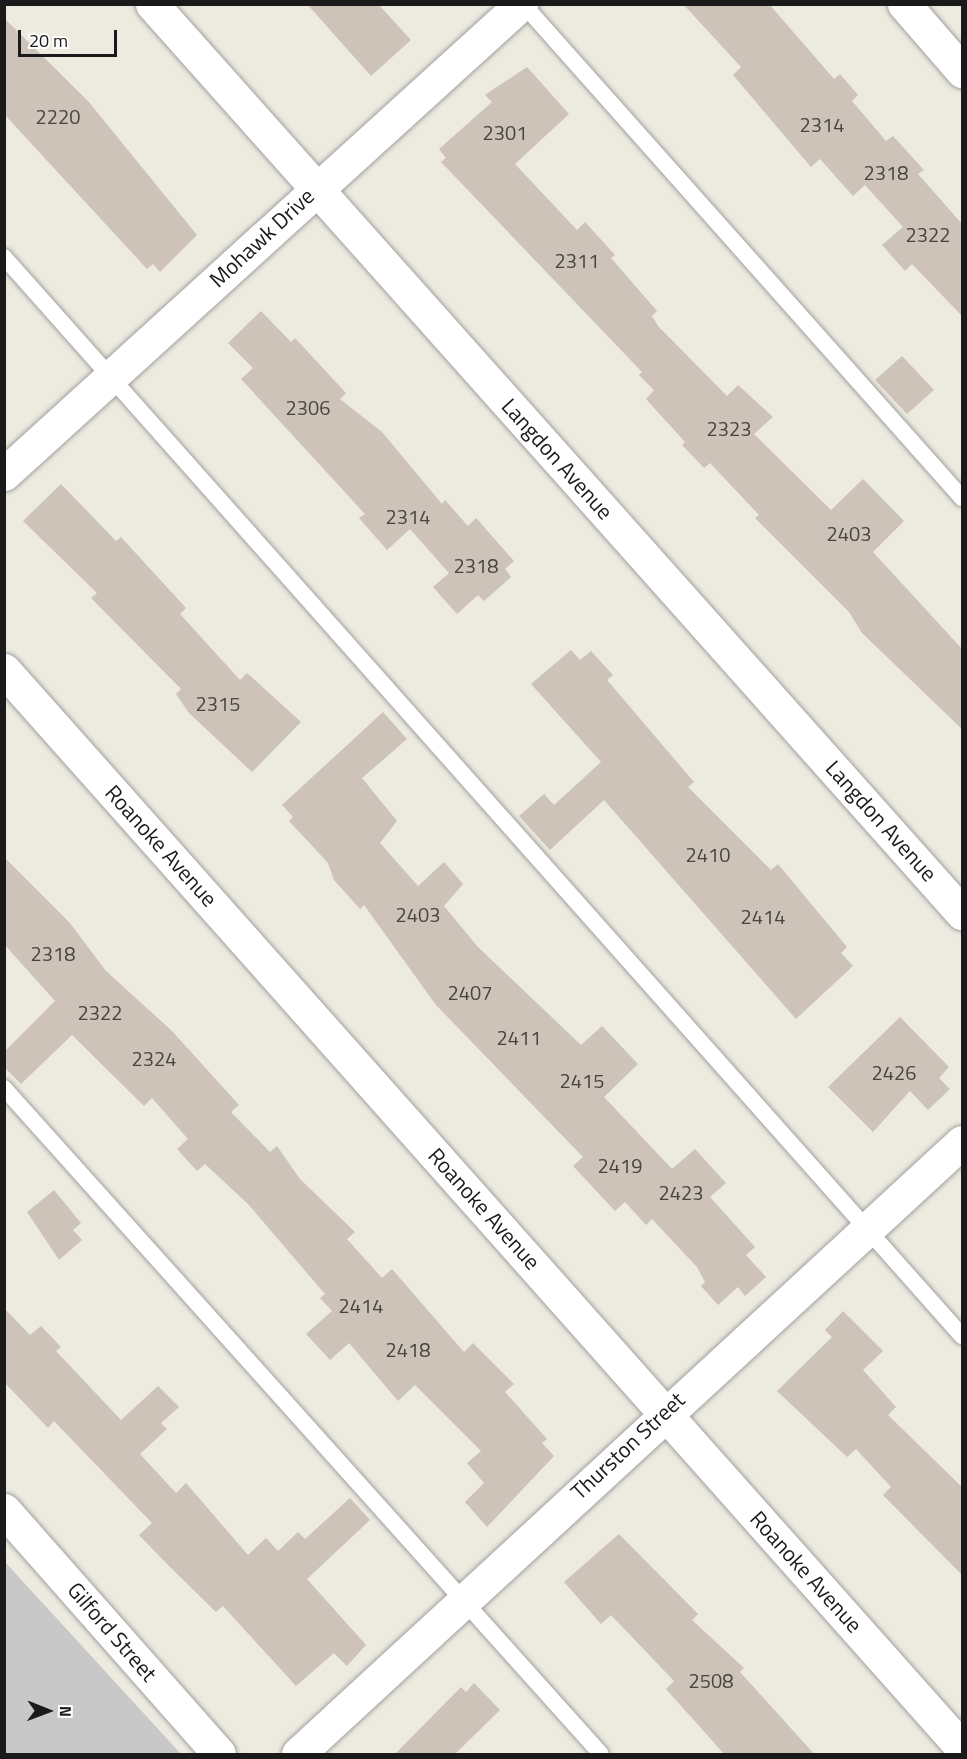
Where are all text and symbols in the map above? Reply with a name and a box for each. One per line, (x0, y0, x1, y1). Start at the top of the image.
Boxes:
scale bar (21, 18, 120, 56)
text: 20 m (29, 27, 68, 54)
house number: 2220 (36, 104, 80, 128)
house number: 2314 (800, 112, 844, 136)
house number: 2301 (483, 120, 527, 144)
house number: 2318 (864, 160, 908, 184)
street label: Mohawk Drive (204, 183, 320, 293)
house number: 2322 (906, 222, 950, 246)
house number: 2311 (555, 248, 599, 272)
street label: Langdon Avenue (496, 393, 618, 525)
house number: 2306 (286, 395, 330, 419)
house number: 2323 (707, 416, 751, 440)
house number: 2314 (386, 504, 430, 528)
house number: 2403 (827, 521, 871, 545)
house number: 2318 (454, 553, 498, 577)
house number: 2315 (196, 691, 240, 715)
street label: Langdon Avenue (820, 755, 942, 887)
street label: Roanoke Avenue (100, 780, 222, 912)
house number: 2410 (686, 842, 730, 866)
house number: 2403 (396, 902, 440, 926)
house number: 2414 (741, 904, 785, 928)
house number: 2318 (31, 941, 75, 965)
house number: 2407 (448, 980, 492, 1004)
house number: 2322 (78, 1000, 122, 1024)
house number: 2411 (497, 1025, 541, 1049)
house number: 2324 (132, 1046, 176, 1070)
house number: 2426 (872, 1060, 916, 1084)
house number: 2415 (560, 1068, 604, 1092)
street label: Roanoke Avenue (423, 1143, 545, 1275)
house number: 2419 (598, 1153, 642, 1177)
house number: 2423 (659, 1180, 703, 1204)
house number: 2414 (339, 1293, 383, 1317)
house number: 2418 (386, 1337, 430, 1361)
street label: Thurston Street (566, 1387, 690, 1505)
street label: Roanoke Avenue (745, 1506, 867, 1638)
street label: Gilford Street (62, 1577, 162, 1687)
house number: 2508 (689, 1668, 733, 1692)
north arrow (18, 1681, 78, 1741)
text: N (54, 1706, 78, 1717)

